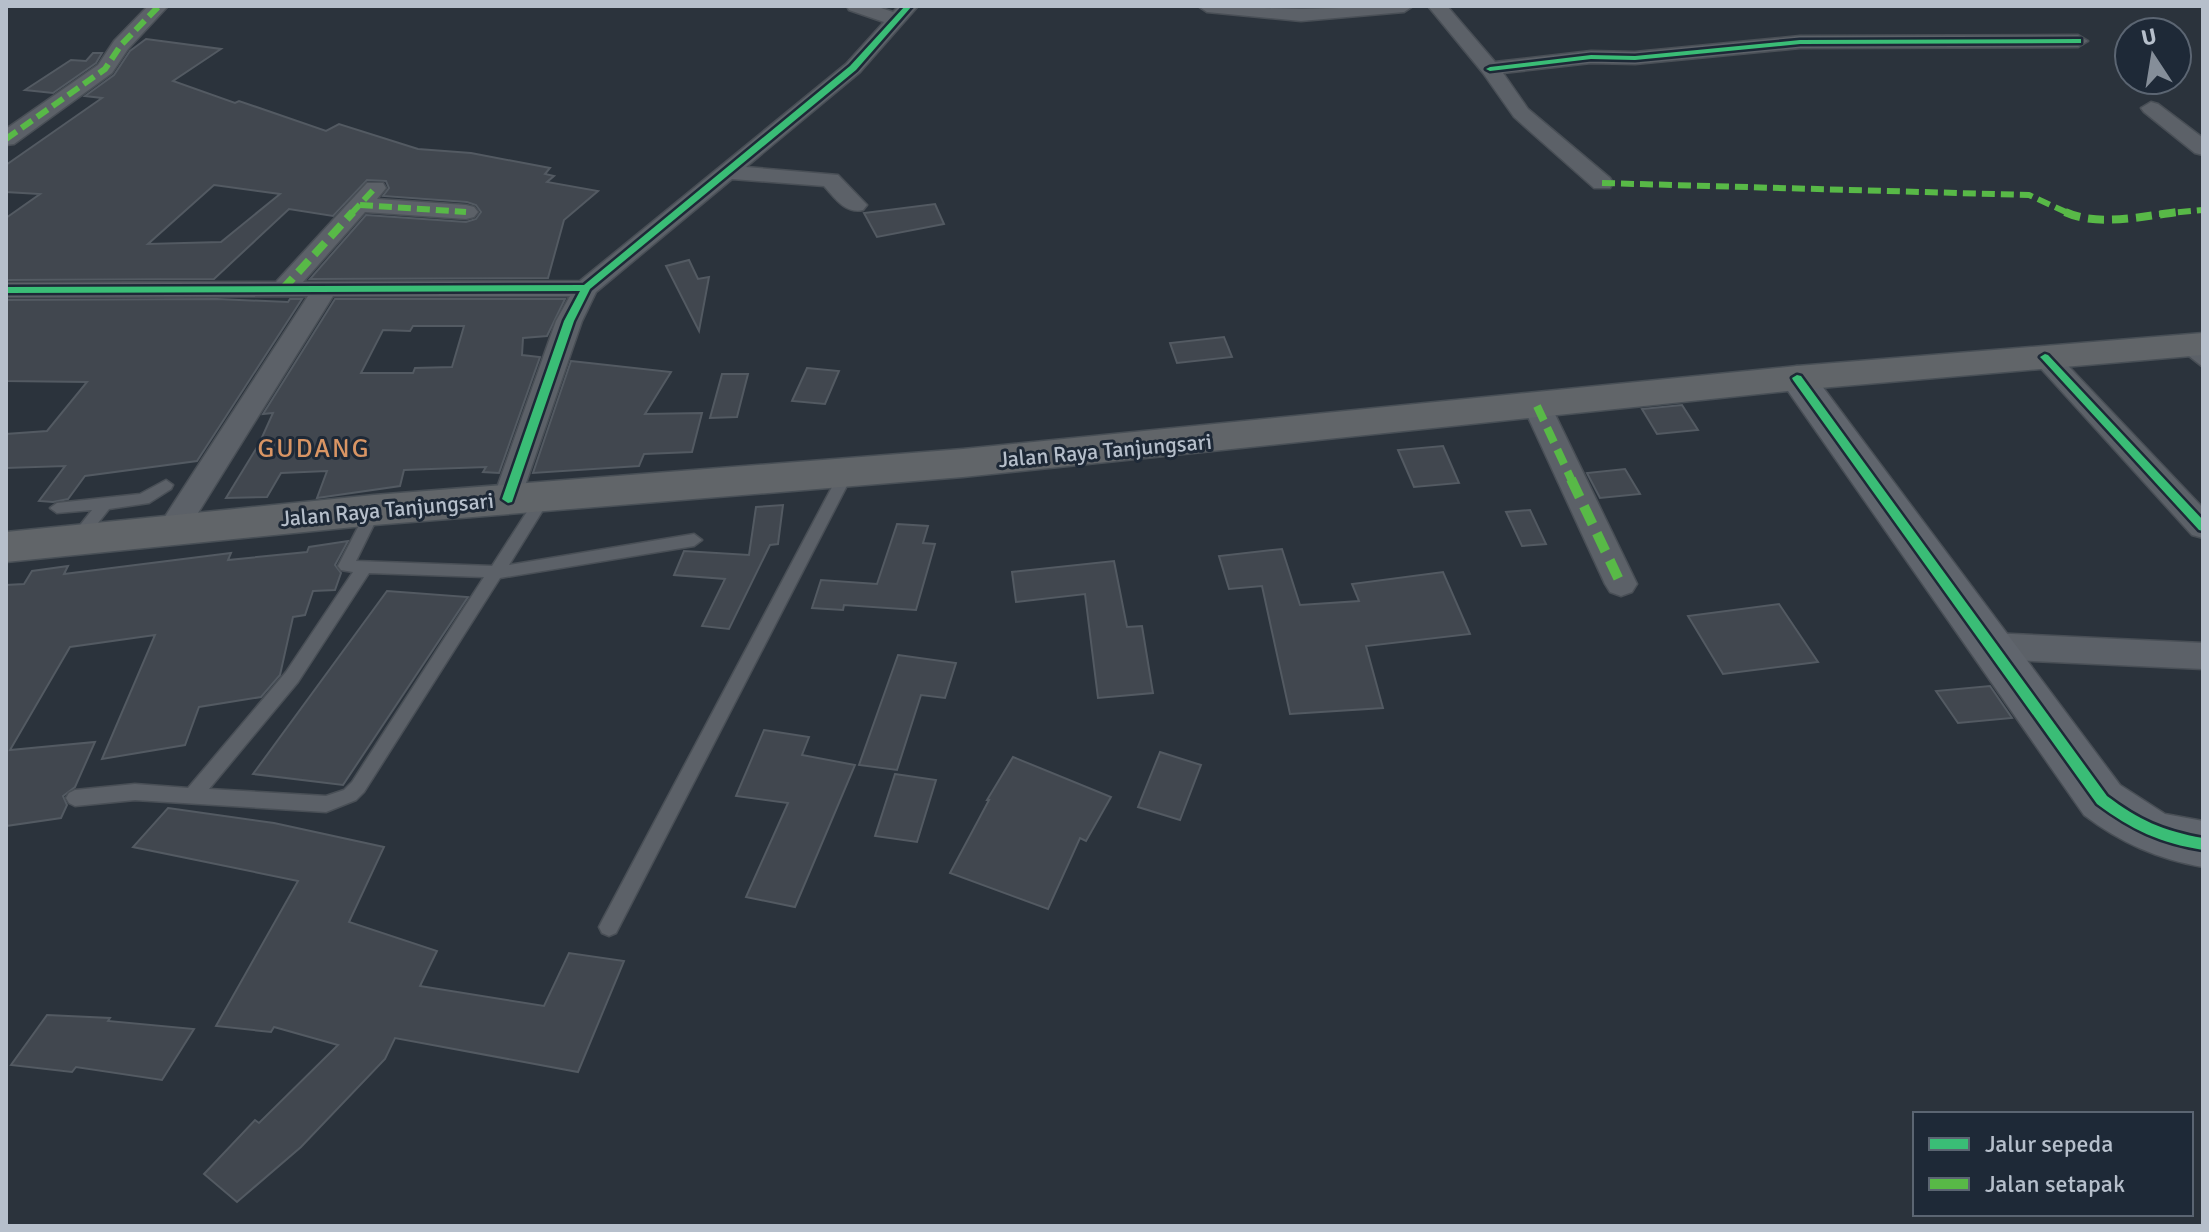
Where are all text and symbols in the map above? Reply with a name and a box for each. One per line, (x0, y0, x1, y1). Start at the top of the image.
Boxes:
north arrow (2113, 16, 2193, 96)
text: U (2139, 22, 2159, 52)
street label: Jalan Raya Tanjungsari (997, 428, 1213, 473)
district label: GUDANG (258, 433, 370, 465)
street label: Jalan Raya Tanjungsari (279, 487, 495, 532)
legend (1913, 1112, 2193, 1216)
text: Jalur sepeda (1985, 1129, 2113, 1159)
text: Jalan setapak (1985, 1169, 2125, 1199)

